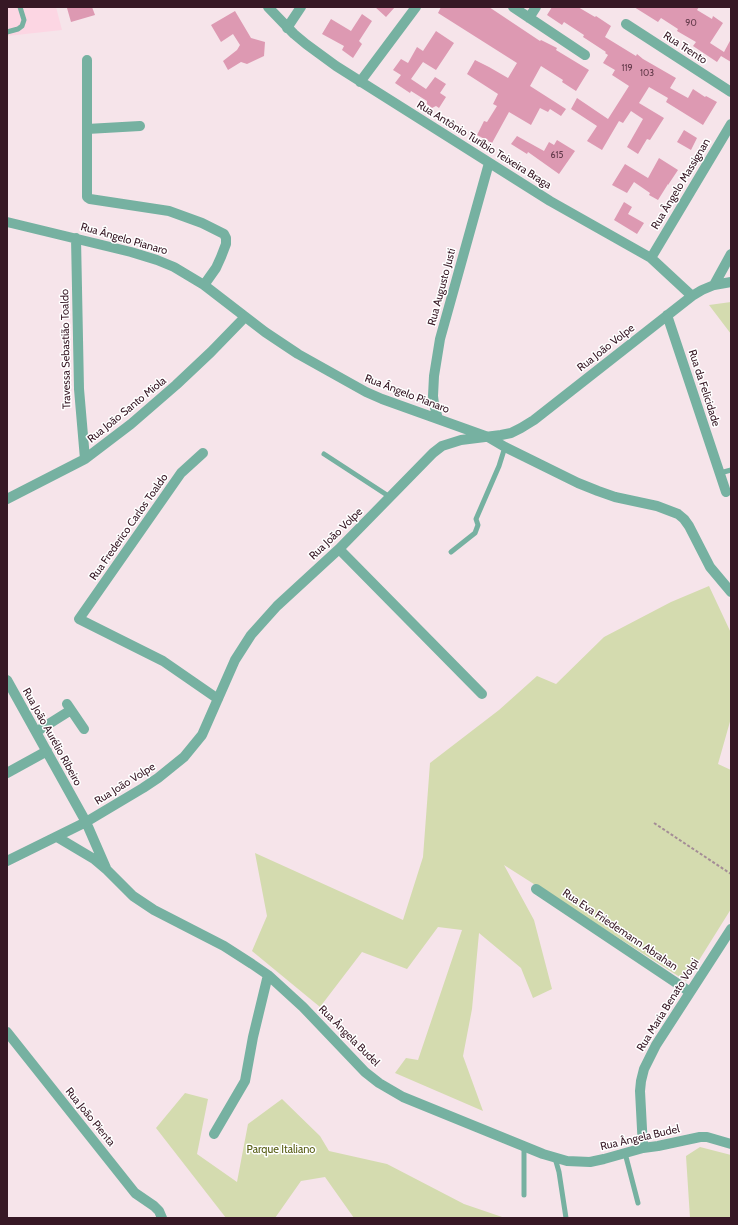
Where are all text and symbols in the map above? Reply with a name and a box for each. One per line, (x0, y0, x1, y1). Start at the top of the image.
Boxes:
house number: 90 (685, 18, 697, 28)
street label: Rua Trento (661, 29, 709, 67)
house number: 119 (622, 63, 632, 73)
house number: 103 (640, 68, 654, 78)
street label: Rua Antônio Turíbio Teixeira Braga (414, 98, 554, 192)
street label: Rua Ângelo Massignan (649, 136, 713, 232)
house number: 615 (551, 150, 563, 160)
street label: Rua Ângelo Pianaro (79, 220, 169, 258)
street label: Rua Augusto Justi (425, 247, 459, 327)
street label: Travessa Sebastião Toaldo (58, 289, 74, 409)
street label: Rua João Volpe (575, 322, 637, 374)
street label: Rua da Felicidade (685, 348, 723, 428)
street label: Rua Ângelo Pianaro (363, 372, 451, 416)
street label: Rua João Santo Miola (85, 374, 169, 446)
street label: Rua Frederico Carlos Toaldo (87, 471, 171, 583)
street label: Rua João Volpe (307, 505, 365, 563)
street label: Rua João Aurélio Ribeiro (20, 686, 84, 788)
street label: Rua João Volpe (92, 760, 158, 808)
street label: Rua Eva Friedemann Abrahan (560, 886, 680, 974)
street label: Rua Maria Benato Volpi (634, 956, 702, 1054)
street label: Rua Ângela Budel (316, 1003, 382, 1069)
street label: Rua João Pienta (62, 1085, 118, 1149)
street label: Rua Ângela Budel (599, 1122, 681, 1154)
park label: Parque Italiano (247, 1143, 315, 1157)

